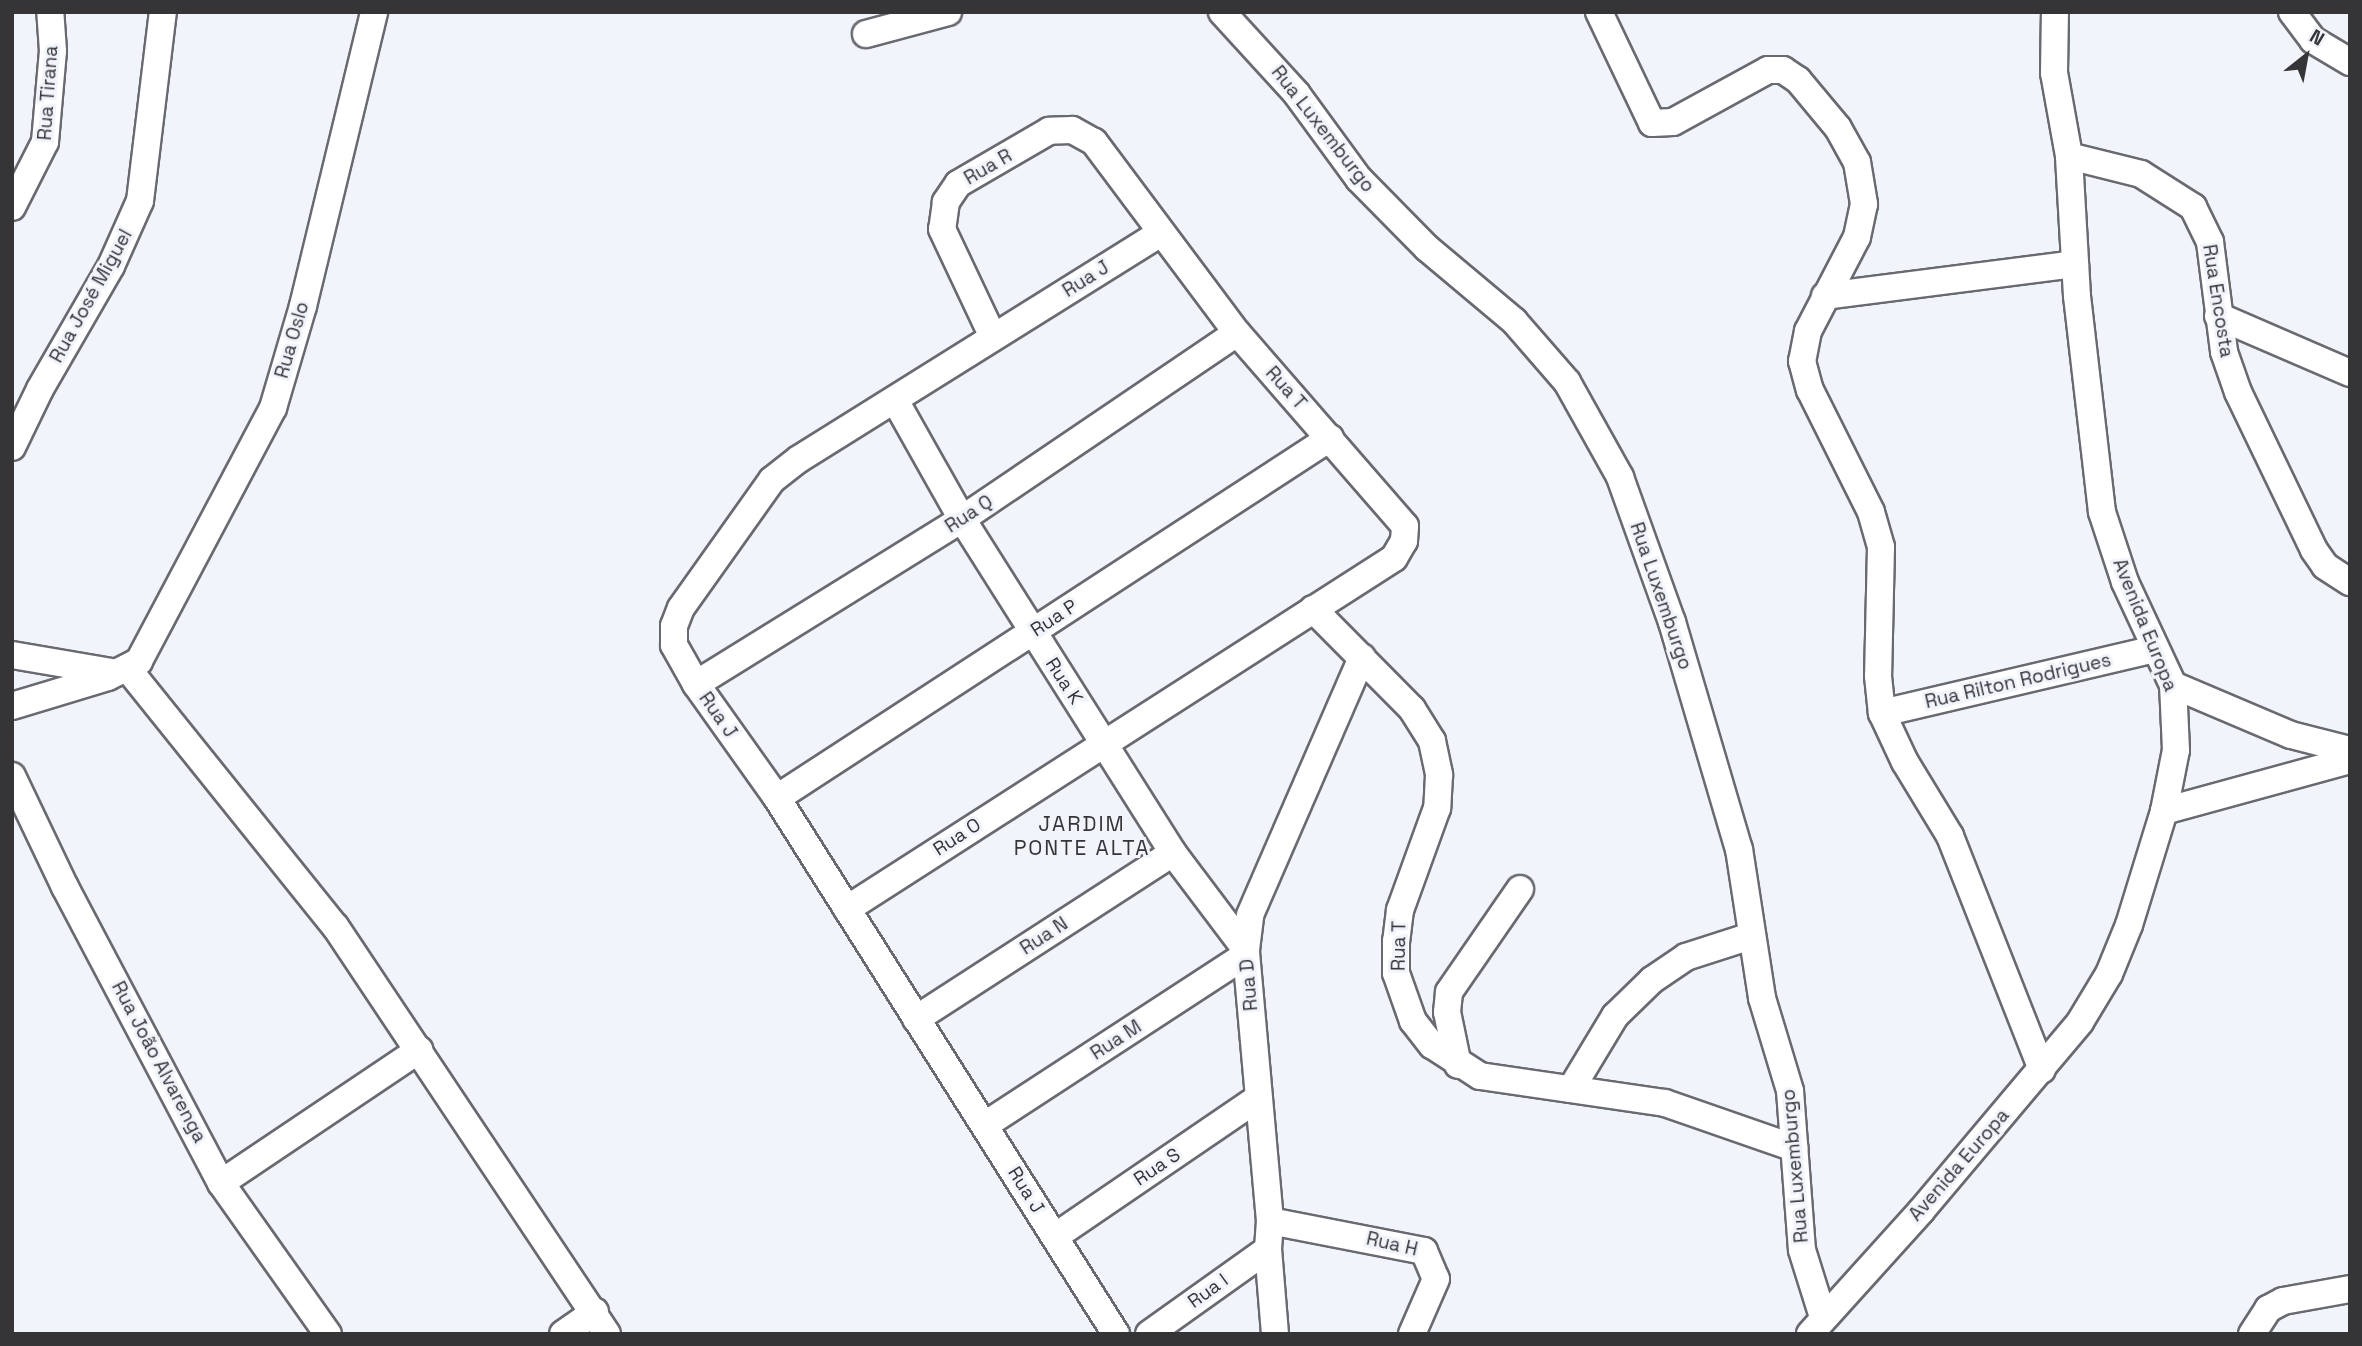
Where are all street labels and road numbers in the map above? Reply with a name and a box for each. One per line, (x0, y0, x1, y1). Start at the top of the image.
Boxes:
street label: Rua Tirana (33, 45, 63, 141)
street label: Rua Luxemburgo (1267, 61, 1379, 197)
street label: Rua R (960, 144, 1016, 190)
street label: Rua José Miguel (45, 225, 137, 367)
street label: Rua Encosta (2198, 243, 2238, 359)
street label: Rua J (1058, 256, 1114, 302)
street label: Rua Oslo (270, 299, 314, 381)
street label: Rua T (1261, 362, 1311, 414)
street label: Rua Q (941, 490, 997, 538)
street label: Rua Luxemburgo (1625, 519, 1697, 673)
street label: Avenida Europa (2108, 555, 2182, 695)
street label: Rua P (1026, 595, 1082, 641)
street label: Rua Rilton Rodrigues (1923, 648, 2113, 714)
street label: Rua K (1041, 653, 1087, 709)
street label: Rua J (694, 688, 742, 742)
street label: Rua O (929, 813, 985, 861)
street label: Rua N (1016, 912, 1072, 960)
street label: Rua T (1387, 921, 1411, 971)
street label: Rua D (1235, 958, 1263, 1012)
street label: Rua João Alvarenga (107, 977, 211, 1147)
street label: Rua M (1086, 1015, 1146, 1065)
street label: Rua Luxemburgo (1777, 1088, 1813, 1244)
street label: Avenida Europa (1904, 1104, 2014, 1226)
street label: Rua S (1129, 1143, 1185, 1191)
street label: Rua J (1003, 1162, 1049, 1218)
street label: Rua H (1364, 1227, 1420, 1261)
street label: Rua I (1183, 1269, 1233, 1313)

